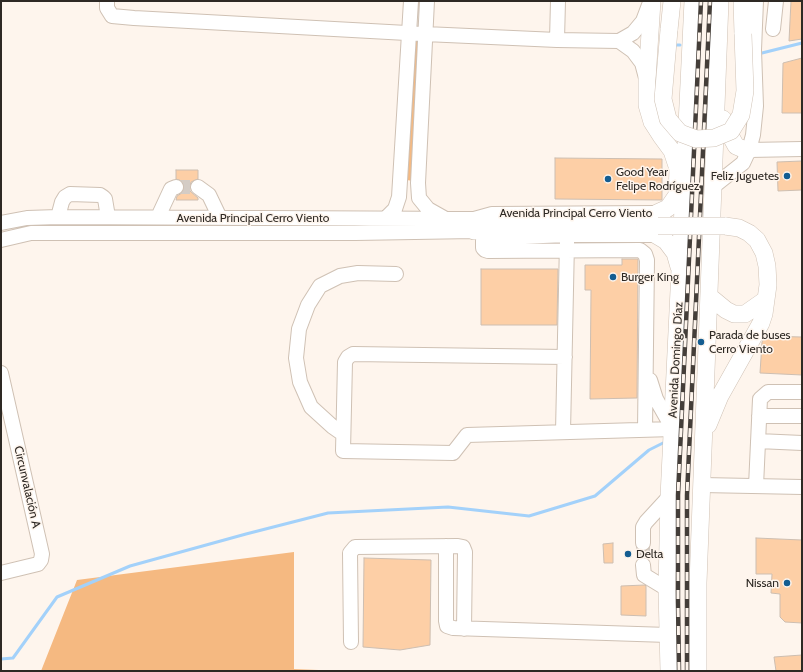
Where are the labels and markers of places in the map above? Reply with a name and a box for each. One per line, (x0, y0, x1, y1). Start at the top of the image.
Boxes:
place label: Good Year Felipe Rodríguez (616, 165, 699, 193)
place label: Feliz Juguetes (711, 169, 779, 183)
marker: Feliz Juguetes (782, 171, 792, 181)
marker: Good Year Felipe Rodríguez (603, 174, 613, 184)
place label: Burger King (621, 270, 679, 284)
marker: Burger King (608, 272, 618, 282)
place label: Parada de buses Cerro Viento (709, 328, 791, 356)
marker: Parada de buses Cerro Viento (696, 337, 706, 347)
place label: Delta (636, 547, 663, 561)
marker: Delta (623, 549, 633, 559)
place label: Nissan (746, 576, 779, 590)
marker: Nissan (782, 578, 792, 588)

